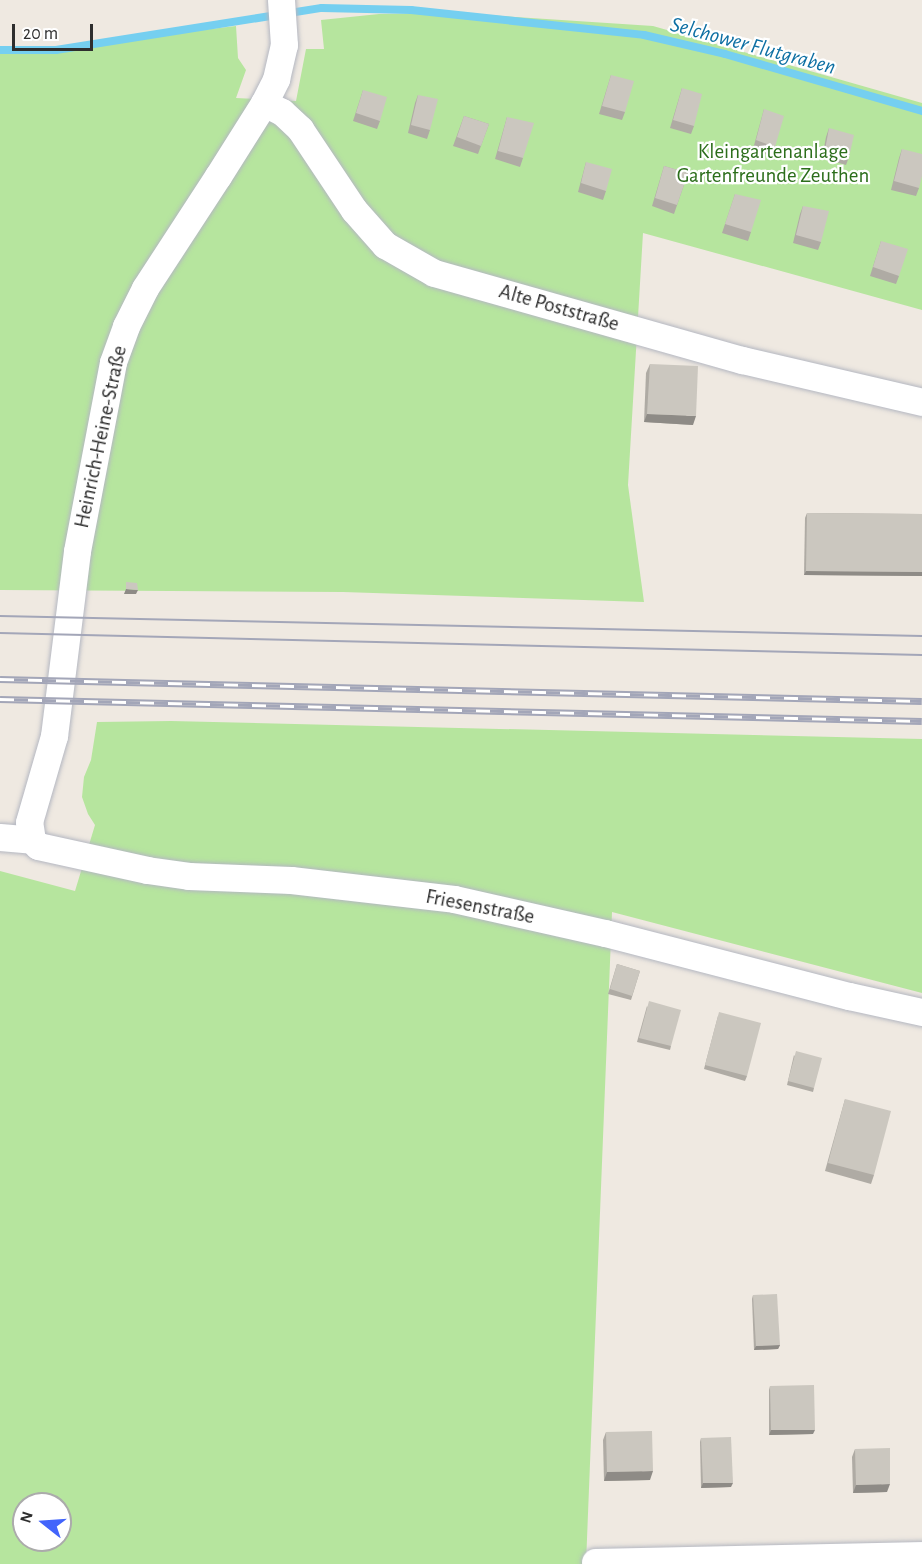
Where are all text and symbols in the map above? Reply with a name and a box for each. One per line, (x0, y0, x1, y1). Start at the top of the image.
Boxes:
water label: Selchower Flutgraben (667, 11, 839, 81)
scale bar (15, 12, 96, 50)
text: 20 m (23, 25, 58, 43)
park label: Kleingartenanlage Gartenfreunde Zeuthen (677, 139, 869, 189)
street label: Alte Poststraße (496, 279, 622, 337)
street label: Heinrich-Heine-Straße (69, 343, 133, 531)
street label: Friesenstraße (423, 884, 537, 930)
north arrow (12, 1492, 72, 1552)
text: N (17, 1510, 36, 1525)

